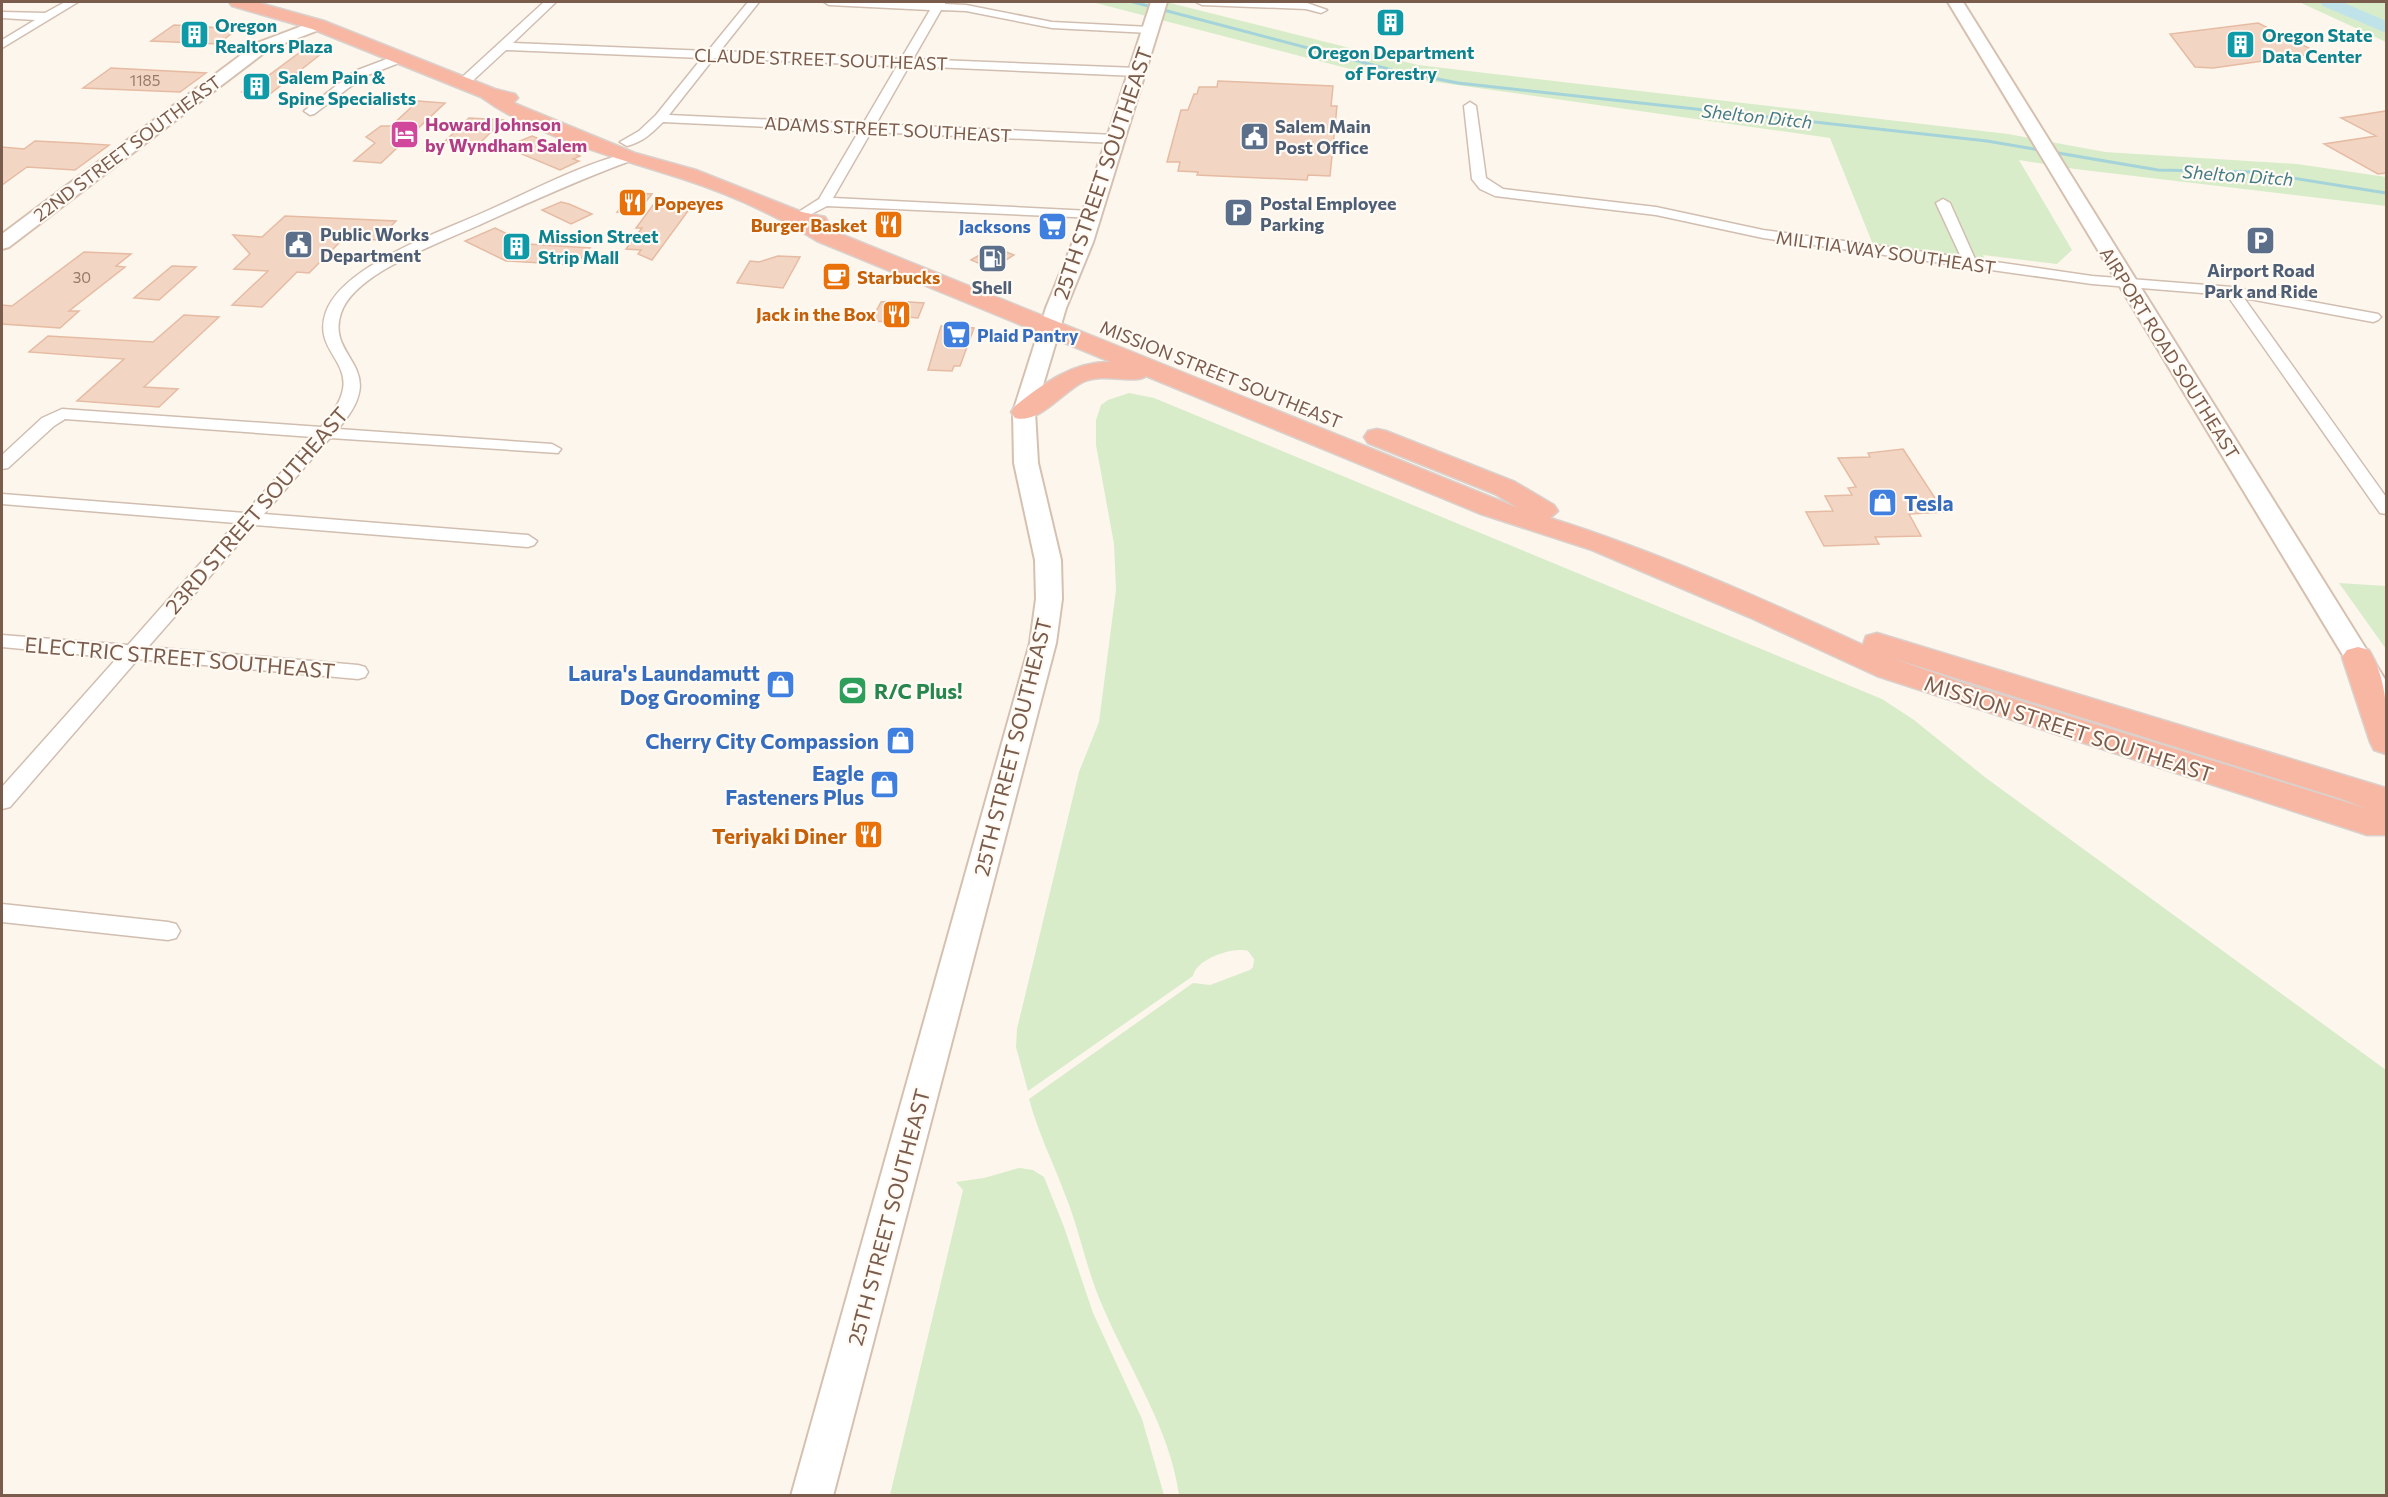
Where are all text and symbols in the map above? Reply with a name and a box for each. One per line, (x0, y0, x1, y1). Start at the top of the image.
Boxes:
building icon: Oregon Department of Forestry (1375, 7, 1407, 39)
place label: Oregon Realtors Plaza (215, 14, 333, 57)
building icon: Oregon Realtors Plaza (178, 19, 210, 51)
place label: Oregon State Data Center (2262, 24, 2372, 67)
building icon: Oregon State Data Center (2225, 29, 2257, 61)
place label: Oregon Department of Forestry (1308, 41, 1475, 84)
street label: CLAUDE STREET SOUTHEAST (694, 44, 948, 74)
street label: 25TH STREET SOUTHEAST (1047, 44, 1157, 302)
place label: Salem Pain & Spine Specialists (278, 66, 416, 109)
street label: 22ND STREET SOUTHEAST (29, 70, 225, 226)
house number: 1185 (130, 71, 160, 89)
building icon: Salem Pain & Spine Specialists (241, 71, 273, 103)
water label: Shelton Ditch (1701, 99, 1813, 133)
street label: ADAMS STREET SOUTHEAST (764, 112, 1012, 146)
place label: Howard Johnson by Wyndham Salem (425, 113, 587, 156)
place label: Salem Main Post Office (1275, 115, 1371, 158)
hotel icon: Howard Johnson by Wyndham Salem (388, 118, 420, 150)
public building icon: Salem Main Post Office (1238, 120, 1270, 152)
water label: Shelton Ditch (2182, 160, 2294, 190)
restaurant icon: Popeyes (617, 187, 649, 219)
place label: Popeyes (654, 192, 723, 214)
place label: Postal Employee Parking (1260, 192, 1397, 235)
parking icon: Postal Employee Parking (1223, 197, 1255, 229)
restaurant icon: Burger Basket (872, 209, 904, 241)
supermarket icon: Jacksons (1036, 210, 1068, 242)
place label: Burger Basket (751, 214, 867, 236)
place label: Jacksons (959, 215, 1031, 237)
place label: Public Works Department (320, 223, 429, 266)
place label: Mission Street Strip Mall (538, 225, 659, 268)
parking icon: Airport Road Park and Ride (2245, 225, 2277, 257)
street label: MILITIA WAY SOUTHEAST (1775, 226, 1997, 278)
public building icon: Public Works Department (283, 228, 315, 260)
building icon: Mission Street Strip Mall (501, 230, 533, 262)
fuel station icon: Shell (976, 242, 1008, 274)
street label: AIRPORT ROAD SOUTHEAST (2096, 243, 2244, 463)
place label: Airport Road Park and Ride (2204, 259, 2318, 302)
cafe icon: Starbucks (820, 261, 852, 293)
place label: Starbucks (857, 266, 941, 288)
house number: 30 (73, 268, 91, 286)
place label: Shell (972, 276, 1012, 298)
restaurant icon: Jack in the Box (881, 298, 913, 330)
place label: Jack in the Box (756, 303, 876, 325)
street label: MISSION STREET SOUTHEAST (1097, 315, 1345, 433)
supermarket icon: Plaid Pantry (940, 319, 972, 351)
place label: Plaid Pantry (977, 324, 1079, 346)
street label: 23RD STREET SOUTHEAST (159, 402, 353, 618)
shop icon: Tesla (1867, 486, 1899, 518)
place label: Tesla (1904, 490, 1954, 515)
street label: 25TH STREET SOUTHEAST (968, 615, 1056, 879)
street label: ELECTRIC STREET SOUTHEAST (24, 631, 336, 683)
place label: Laura's Laundamutt Dog Grooming (568, 660, 760, 709)
shop icon: Laura's Laundamutt Dog Grooming (765, 668, 797, 700)
street label: MISSION STREET SOUTHEAST (1922, 669, 2216, 787)
sports icon: R/C Plus! (837, 674, 869, 706)
place label: R/C Plus! (874, 678, 963, 703)
shop icon: Cherry City Compassion (884, 724, 916, 756)
place label: Cherry City Compassion (645, 728, 879, 753)
place label: Eagle Fasteners Plus (725, 760, 864, 809)
shop icon: Eagle Fasteners Plus (869, 768, 901, 800)
restaurant icon: Teriyaki Diner (852, 819, 884, 851)
place label: Teriyaki Diner (712, 823, 847, 848)
street label: 25TH STREET SOUTHEAST (842, 1086, 934, 1348)

